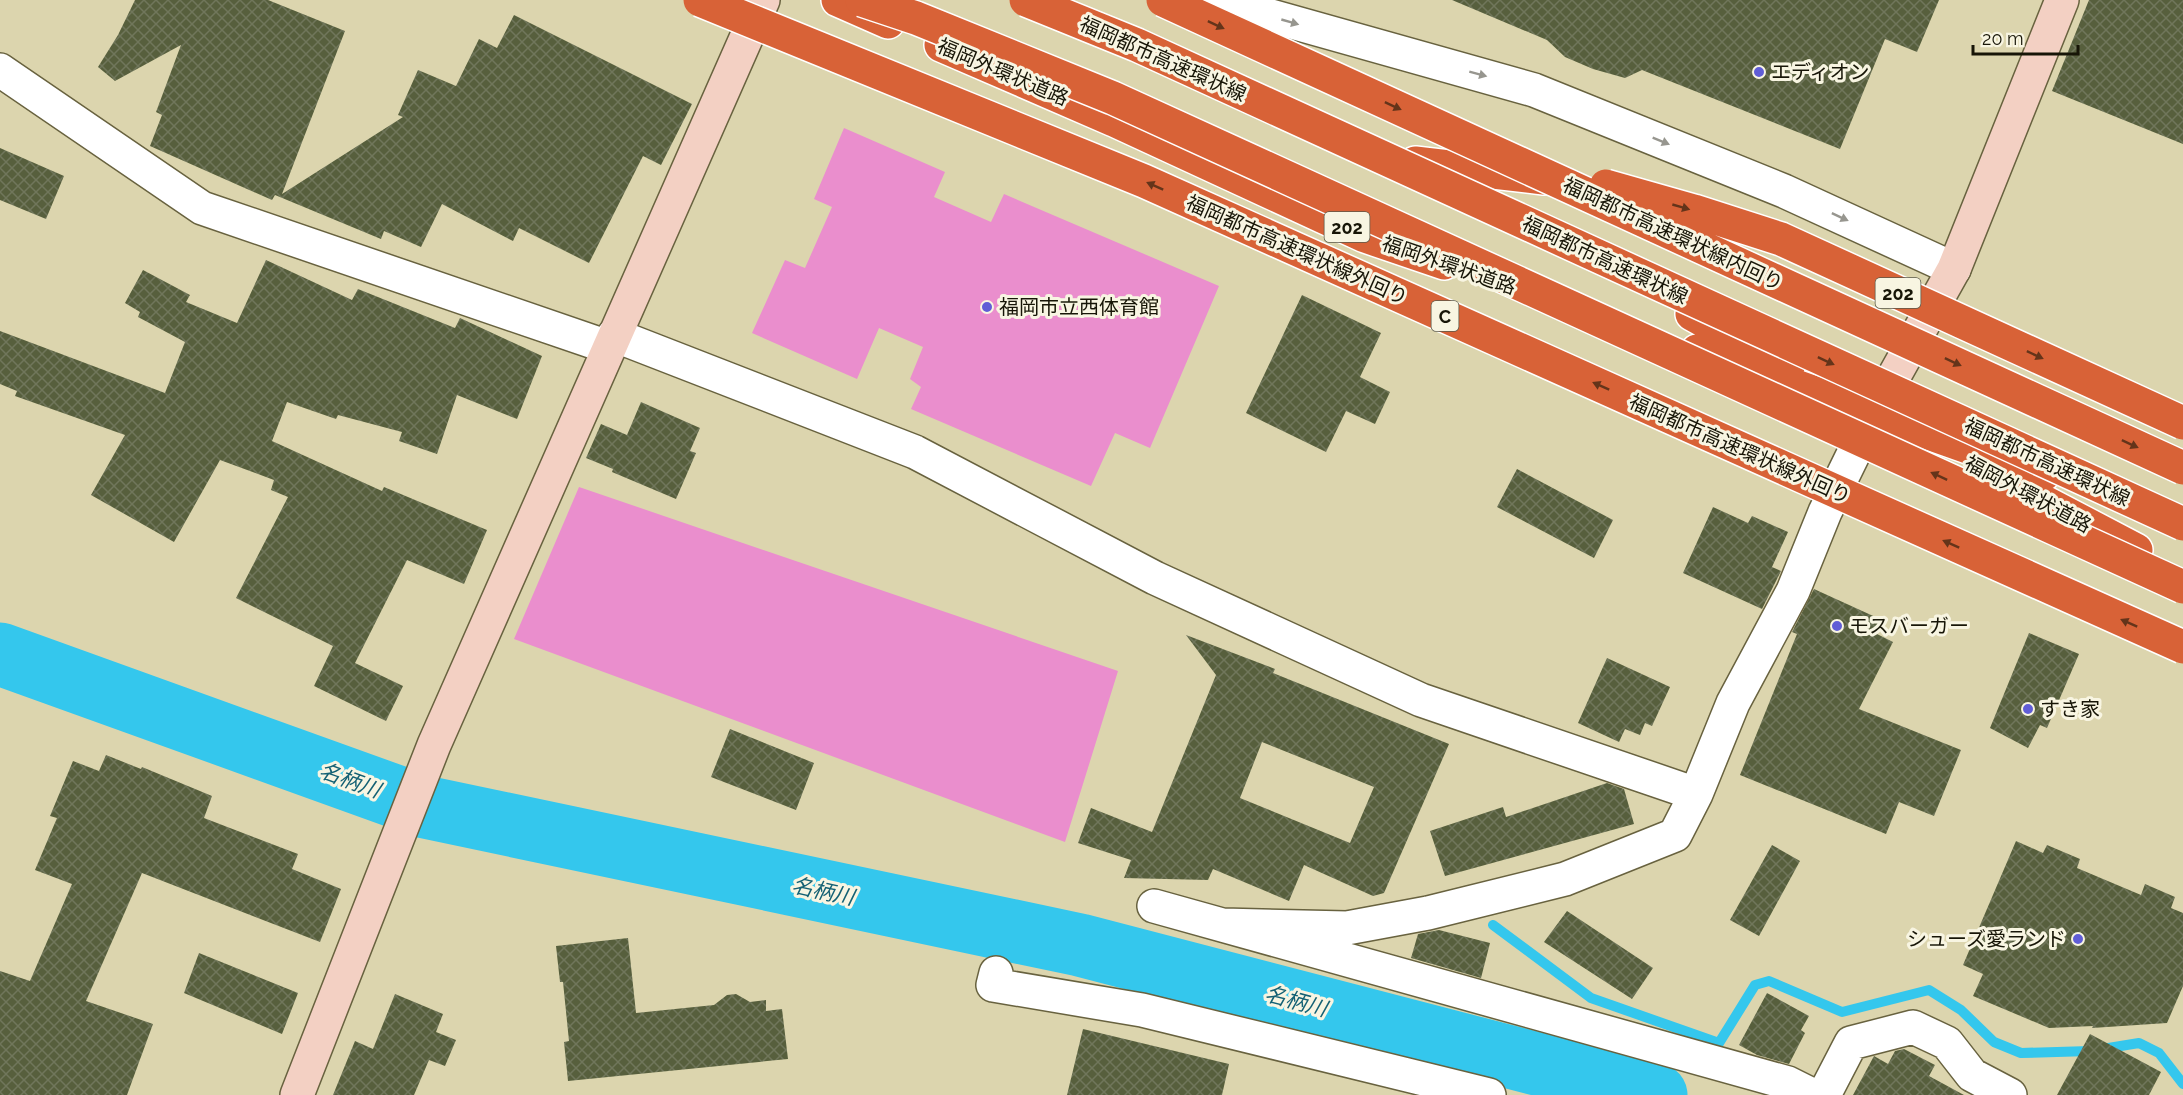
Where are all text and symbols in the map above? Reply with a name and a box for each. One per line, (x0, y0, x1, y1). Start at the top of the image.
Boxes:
street label: 福岡都市高速環状線 (1076, 11, 1250, 107)
one-way arrow (1281, 18, 1299, 27)
scale bar (1973, 18, 2078, 56)
one-way arrow (1208, 21, 1225, 30)
text: 20 m (1982, 28, 2024, 49)
street label: 福岡外環状道路 (934, 34, 1072, 110)
place label: エディオン (1771, 60, 1870, 84)
marker: エディオン (1752, 65, 1766, 79)
one-way arrow (1469, 70, 1487, 79)
one-way arrow (1385, 102, 1402, 111)
one-way arrow (1652, 137, 1670, 146)
street label: 福岡都市高速環状線内回り (1559, 172, 1787, 296)
one-way arrow (1146, 181, 1164, 190)
street label: 福岡都市高速環状線外回り (1182, 190, 1412, 310)
one-way arrow (1672, 203, 1690, 212)
street label: 福岡都市高速環状線 (1518, 211, 1692, 309)
road number: 202 (1324, 212, 1370, 242)
one-way arrow (1832, 212, 1849, 221)
street label: 福岡外環状道路 (1379, 231, 1519, 299)
road number: 202 (1876, 278, 1920, 308)
place label: 福岡市立西体育館 (999, 295, 1159, 319)
marker: 福岡市立西体育館 (980, 300, 994, 314)
road number: C (1432, 301, 1458, 331)
one-way arrow (2026, 351, 2043, 360)
one-way arrow (1817, 356, 1834, 365)
one-way arrow (1944, 358, 1961, 367)
one-way arrow (1593, 382, 1610, 391)
street label: 福岡都市高速環状線外回り (1625, 389, 1855, 509)
street label: 福岡都市高速環状線 (1960, 413, 2134, 511)
one-way arrow (2121, 439, 2138, 448)
street label: 福岡外環状道路 (1961, 451, 2095, 537)
one-way arrow (1930, 471, 1947, 480)
one-way arrow (1943, 539, 1960, 548)
place label: モスバーガー (1849, 614, 1969, 638)
one-way arrow (2120, 618, 2138, 628)
marker: モスバーガー (1830, 619, 1844, 633)
place label: すき家 (2040, 697, 2100, 721)
marker: すき家 (2021, 702, 2035, 716)
water label: 名柄川 (316, 757, 386, 803)
water label: 名柄川 (790, 872, 858, 910)
place label: シューズ愛ランド (1907, 927, 2066, 951)
marker: シューズ愛ランド (2071, 932, 2085, 946)
water label: 名柄川 (1262, 981, 1332, 1022)

